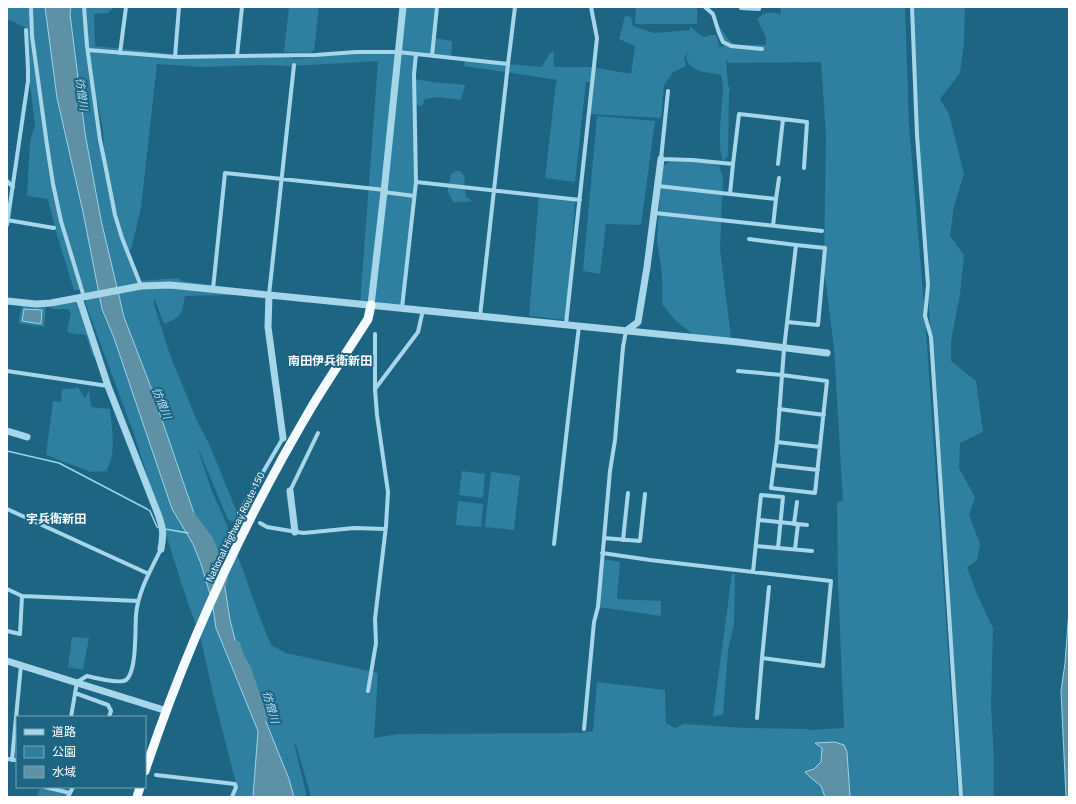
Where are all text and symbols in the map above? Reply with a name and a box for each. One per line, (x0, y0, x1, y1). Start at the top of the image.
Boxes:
water label: 彷僧川 (72, 77, 92, 112)
district label: 南田伊兵衛新田 (288, 351, 372, 370)
water label: 彷僧川 (148, 385, 176, 422)
street label: National Highway Route 150 (202, 469, 268, 585)
district label: 宇兵衛新田 (26, 509, 86, 528)
water label: 彷僧川 (259, 689, 284, 726)
legend (16, 716, 146, 788)
text: 道路 (52, 722, 76, 741)
text: 公園 (52, 742, 76, 761)
text: 水域 (52, 762, 76, 781)

